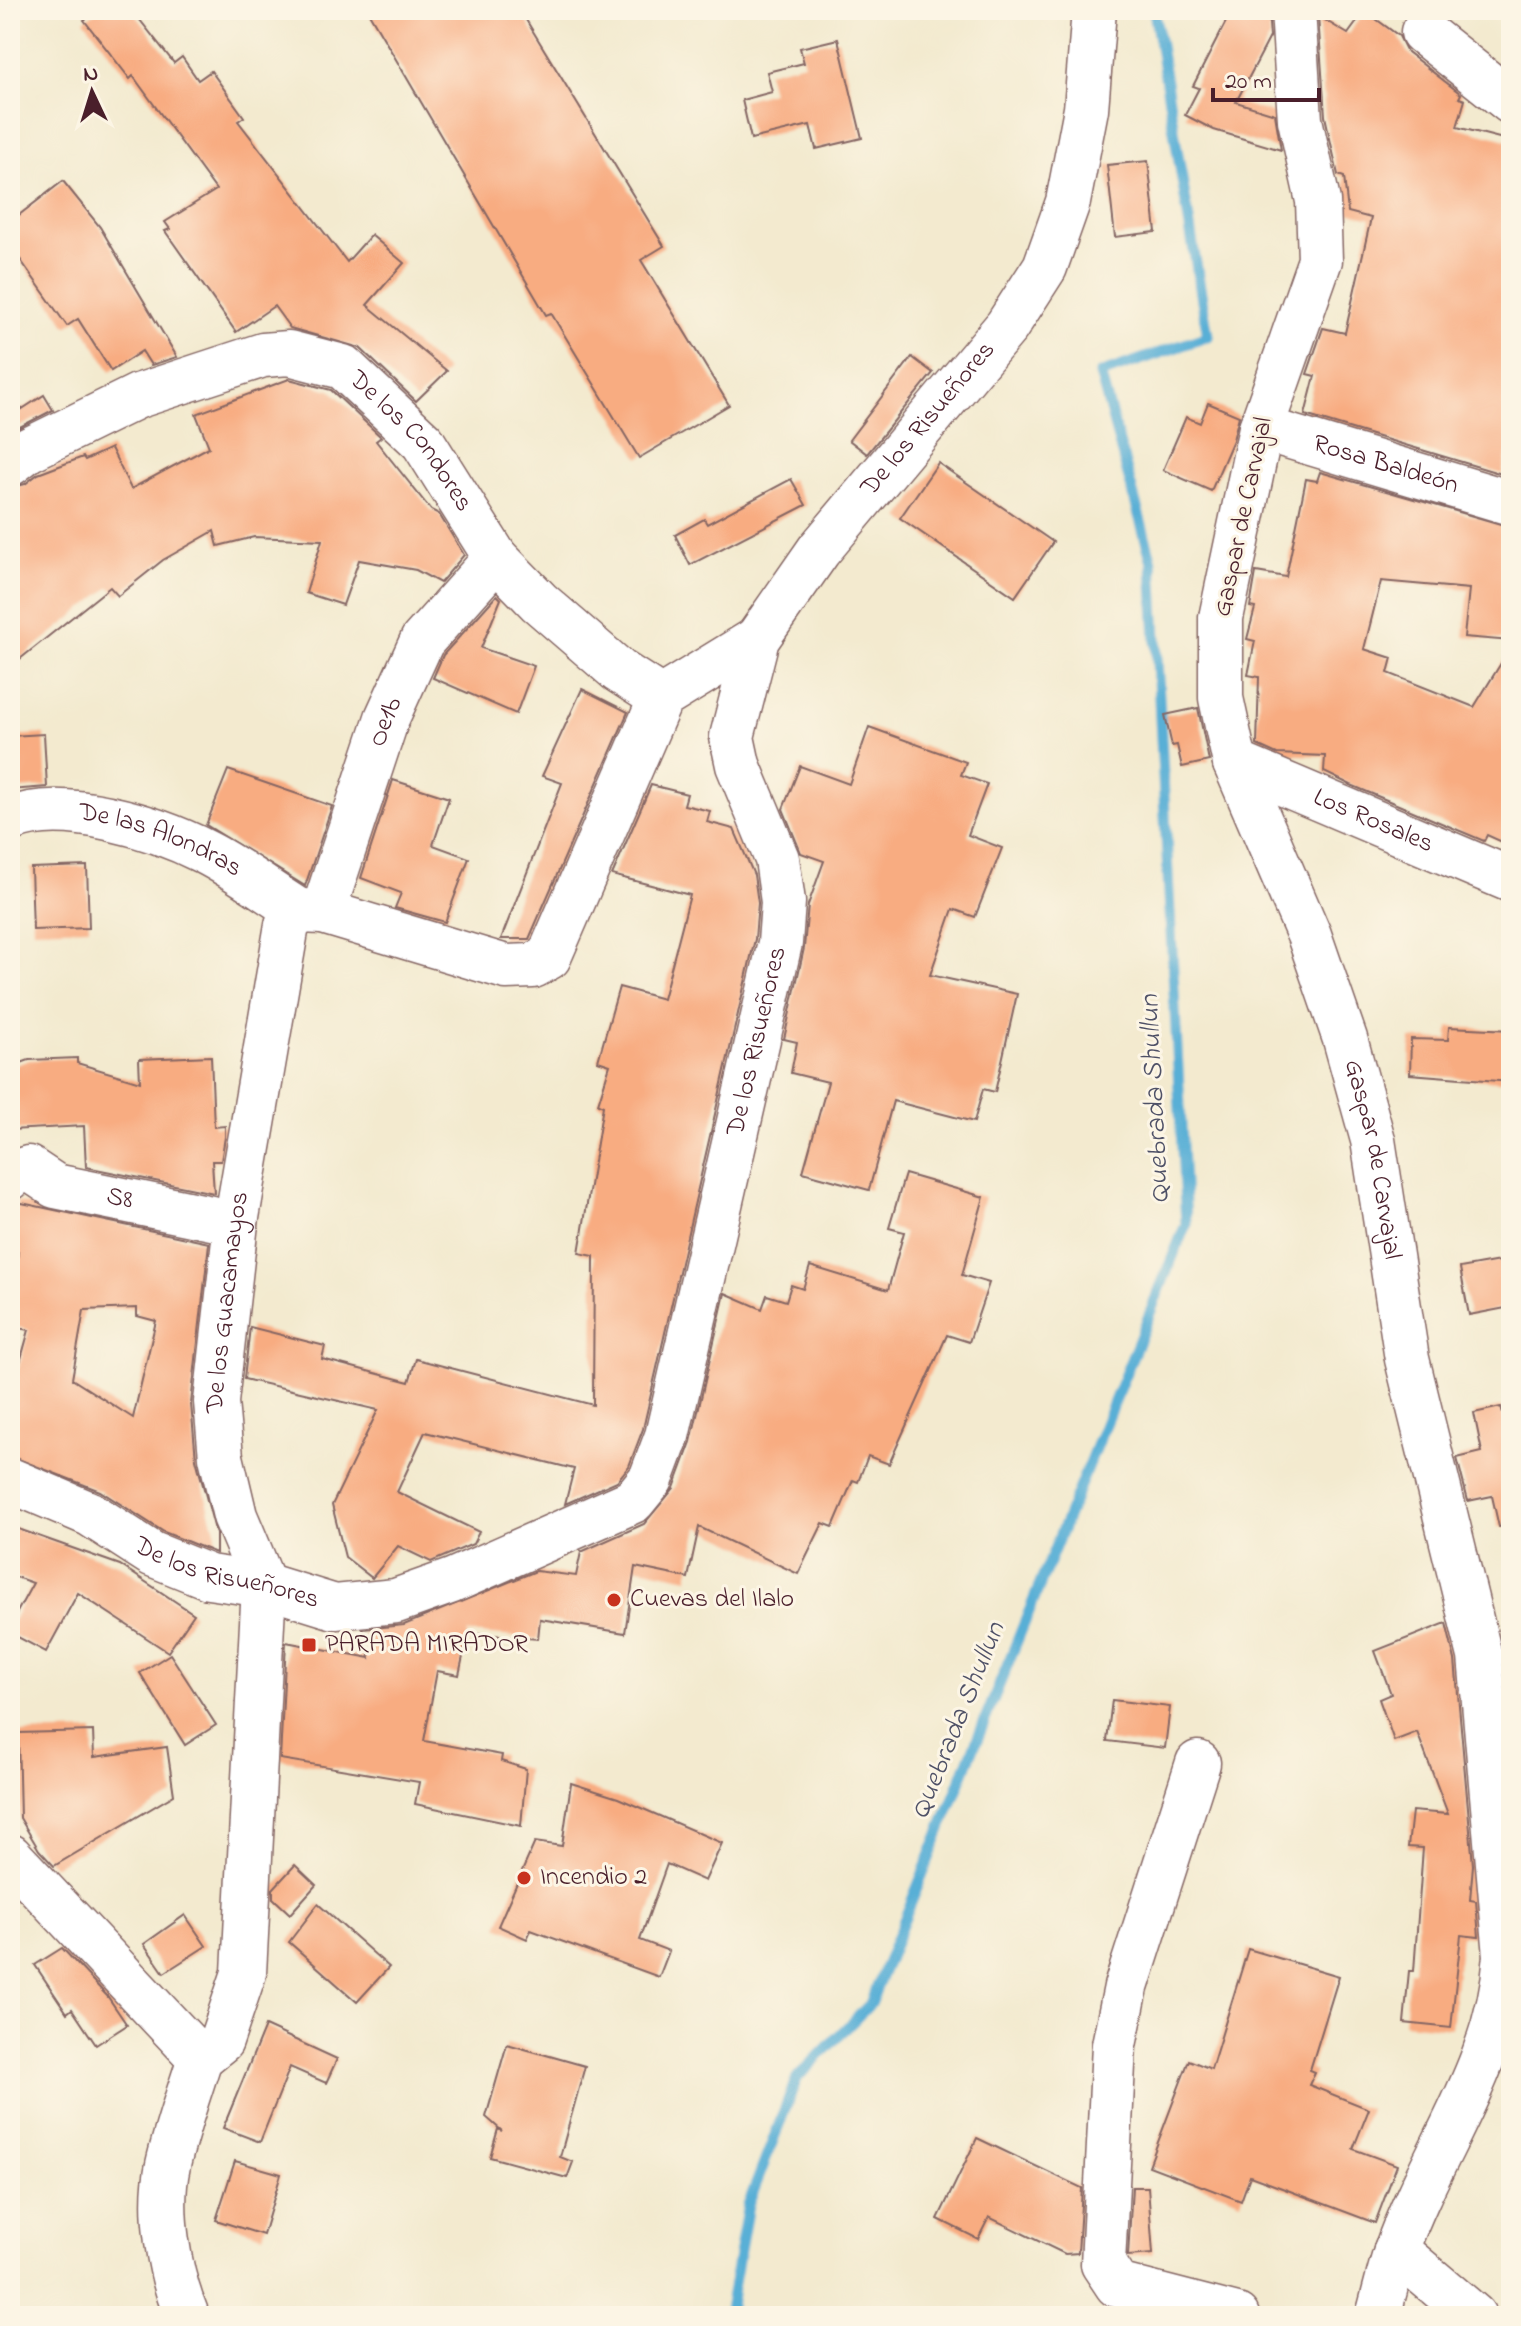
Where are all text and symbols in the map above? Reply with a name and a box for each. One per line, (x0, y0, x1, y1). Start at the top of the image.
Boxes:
north arrow (52, 52, 132, 132)
scale bar (1213, 52, 1319, 102)
text: N (82, 59, 99, 92)
text: 20 m (1225, 65, 1272, 100)
street label: De los Risueñores (851, 333, 1005, 506)
street label: De los Condores (339, 361, 482, 520)
street label: Gaspar de Carvajal (1204, 414, 1284, 620)
street label: Rosa Baldeón (1308, 426, 1463, 505)
street label: Oe1b (360, 691, 413, 752)
street label: Los Rosales (1307, 779, 1439, 864)
street label: De las Alondras (75, 794, 249, 888)
street label: De los Risueñores (717, 943, 798, 1141)
water label: Quebrada Shullun (1130, 992, 1182, 1205)
street label: Gaspar de Carvajal (1333, 1055, 1410, 1262)
street label: S8 (103, 1178, 137, 1221)
street label: De los Guacamayos (196, 1189, 260, 1415)
street label: De los Risueñores (125, 1527, 324, 1620)
place label: Cuevas del Ilalo (630, 1581, 794, 1619)
marker: Cuevas del Ilalo (605, 1591, 623, 1609)
water label: Quebrada Shullun (901, 1615, 1018, 1826)
place label: PARADA MIRADOR (325, 1626, 528, 1664)
marker: PARADA MIRADOR (300, 1636, 318, 1654)
place label: Incendio 2 (540, 1859, 647, 1897)
marker: Incendio 2 (515, 1869, 533, 1887)

